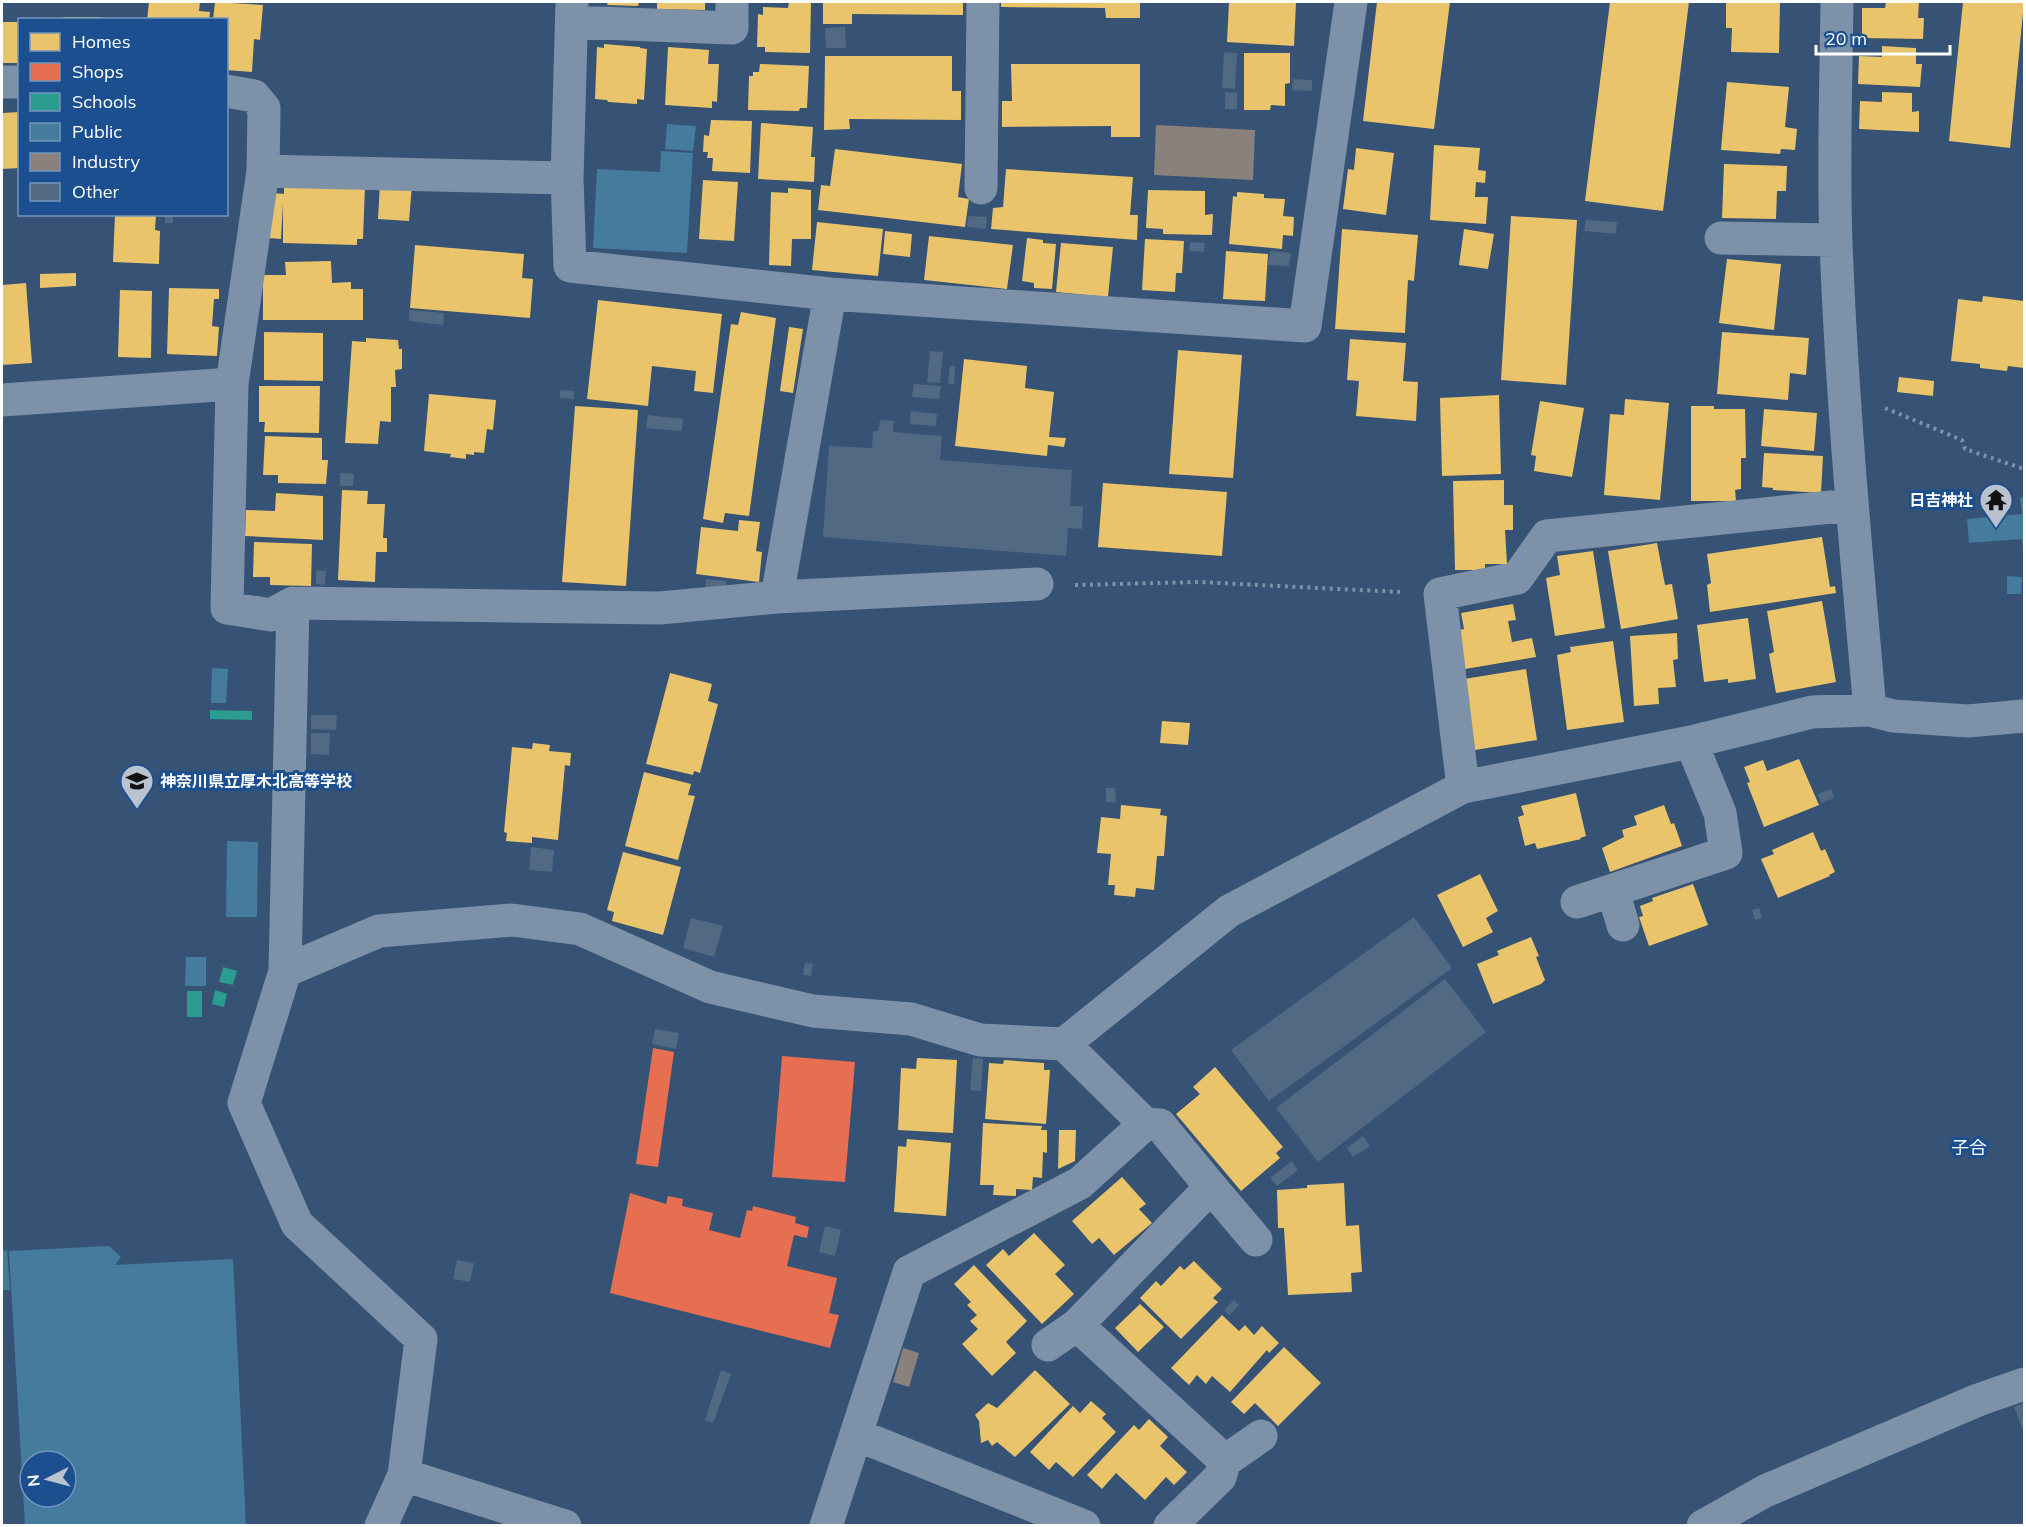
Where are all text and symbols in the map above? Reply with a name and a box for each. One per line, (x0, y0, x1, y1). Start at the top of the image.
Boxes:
legend (18, 18, 228, 216)
scale bar (1816, 18, 1950, 56)
text: 20 m (1825, 27, 1867, 50)
text: Homes (72, 30, 131, 53)
text: Shops (72, 60, 124, 83)
text: Schools (72, 90, 137, 113)
text: Public (72, 120, 122, 143)
text: Industry (72, 150, 141, 173)
text: Other (72, 180, 120, 203)
temple icon: 日吉神社 (1978, 482, 2014, 529)
place label: 日吉神社 (1909, 490, 1973, 510)
school or university icon: 神奈川県立厚木北高等学校 (119, 763, 155, 810)
place label: 神奈川県立厚木北高等学校 (160, 771, 352, 791)
district label: 子合 (1951, 1136, 1987, 1159)
north arrow (18, 1449, 78, 1509)
text: N (23, 1474, 44, 1488)

